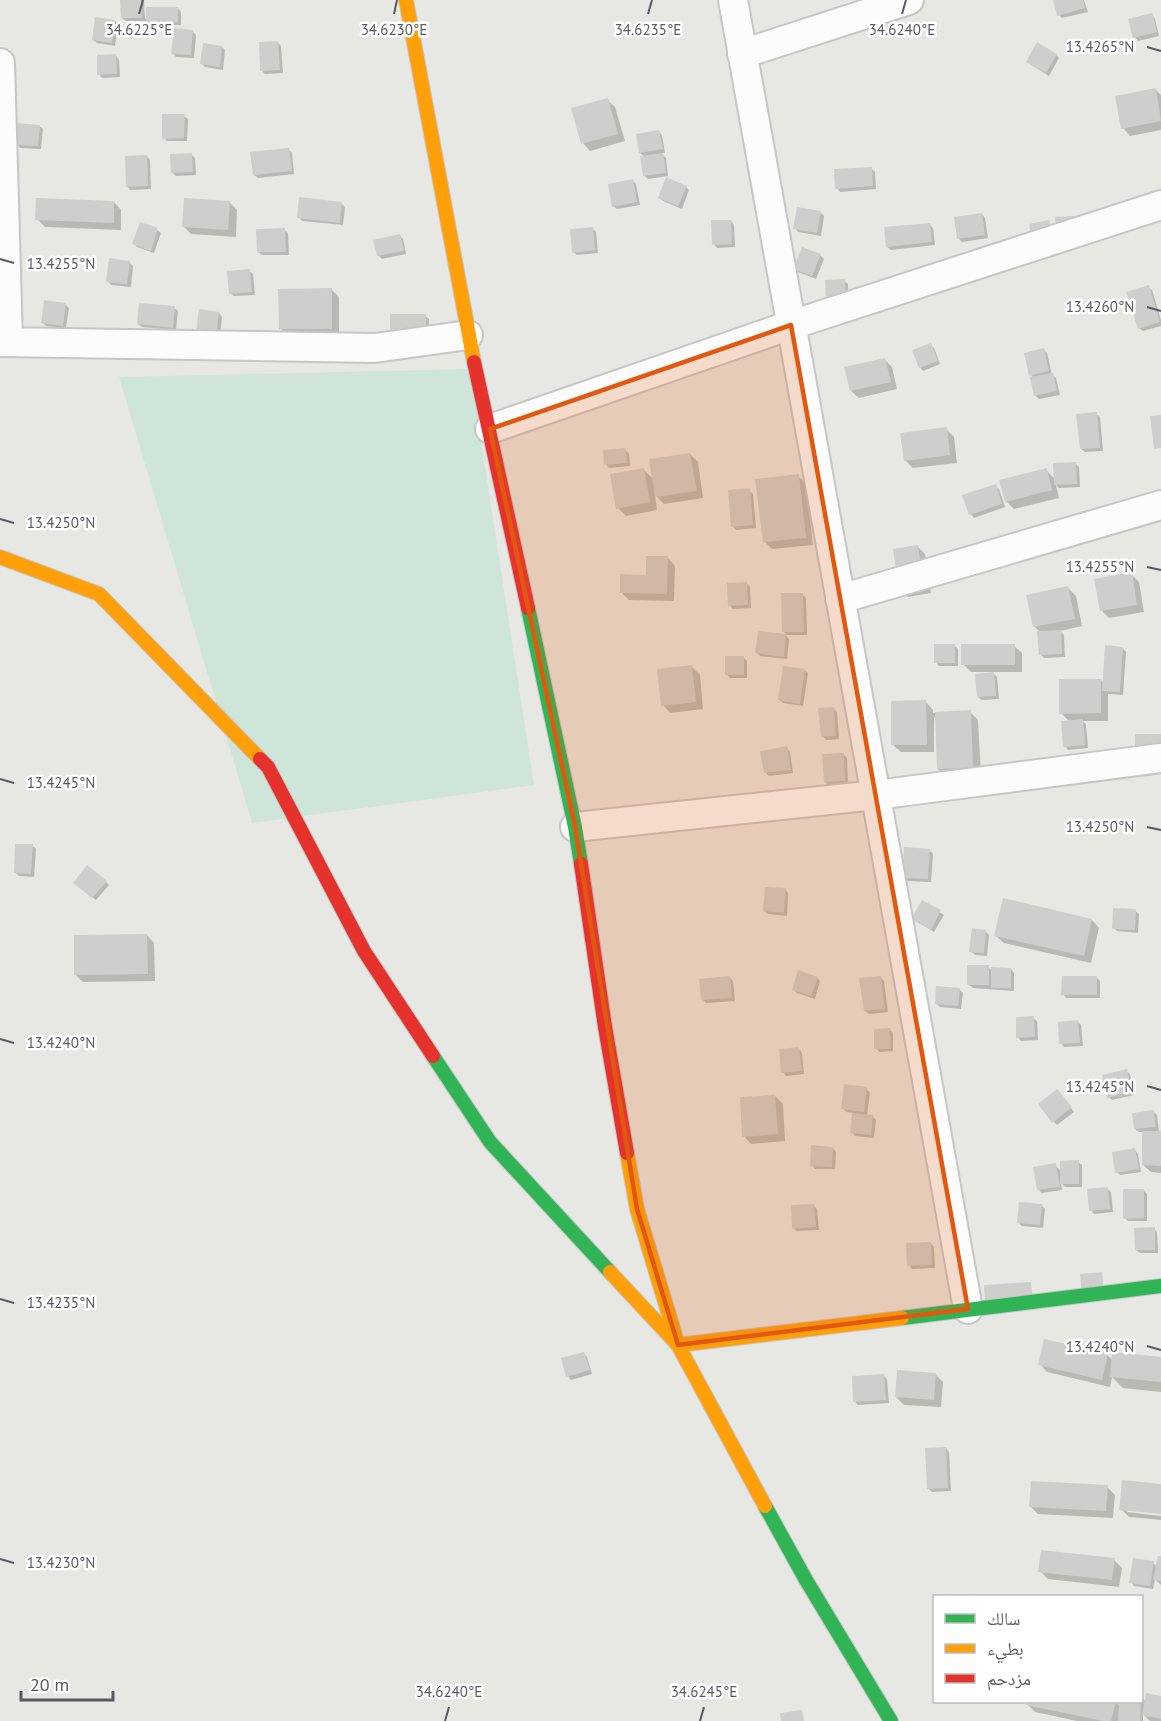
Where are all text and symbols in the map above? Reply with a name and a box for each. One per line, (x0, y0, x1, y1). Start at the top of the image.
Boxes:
text: 34.6225°E (106, 20, 172, 39)
text: 34.6230°E (361, 20, 427, 39)
text: 34.6235°E (615, 20, 681, 39)
text: 34.6240°E (869, 20, 935, 39)
text: 13.4265°N (1066, 37, 1134, 56)
text: 13.4255°N (27, 254, 95, 273)
text: 13.4260°N (1066, 297, 1134, 316)
text: 13.4250°N (27, 513, 95, 532)
text: 13.4255°N (1066, 557, 1134, 576)
text: 13.4245°N (27, 773, 95, 792)
text: 13.4250°N (1066, 817, 1134, 836)
text: 13.4240°N (27, 1033, 95, 1052)
text: 13.4245°N (1066, 1077, 1134, 1096)
text: 13.4235°N (27, 1293, 95, 1312)
text: 13.4240°N (1066, 1337, 1134, 1356)
text: 13.4230°N (27, 1553, 95, 1572)
legend (933, 1595, 1143, 1703)
text: سالك (987, 1607, 1020, 1630)
text: بطيء (987, 1637, 1024, 1664)
scale bar (21, 1664, 112, 1702)
text: مزدحم (987, 1667, 1031, 1691)
text: 20 m (30, 1673, 69, 1696)
text: 34.6240°E (416, 1682, 482, 1701)
text: 34.6245°E (671, 1682, 737, 1701)

